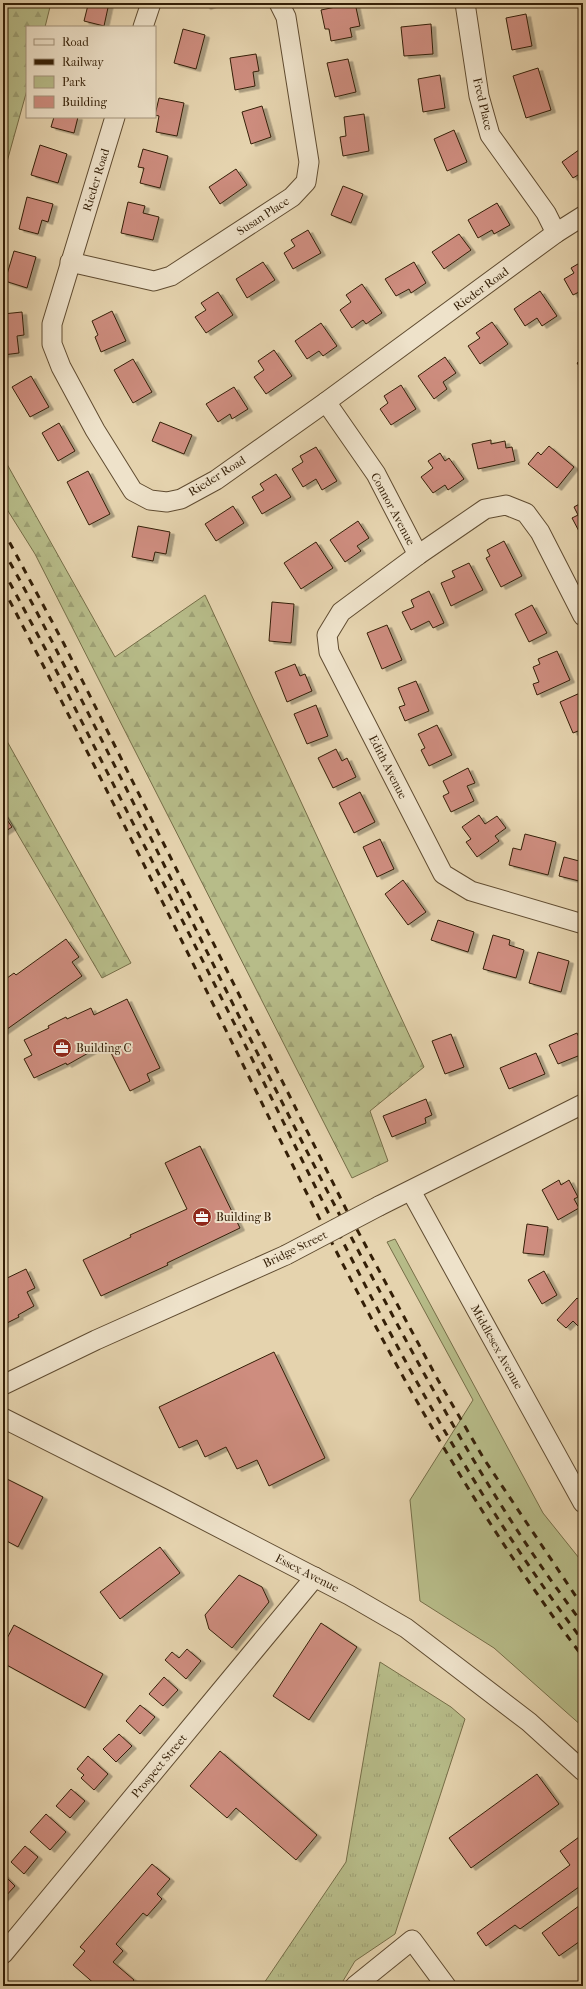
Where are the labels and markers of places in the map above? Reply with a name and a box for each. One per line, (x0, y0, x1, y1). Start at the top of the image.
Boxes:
office icon: Building C (51, 1037, 73, 1059)
place label: Building C (76, 1041, 132, 1055)
office icon: Building B (191, 1206, 213, 1228)
place label: Building B (216, 1210, 271, 1224)

